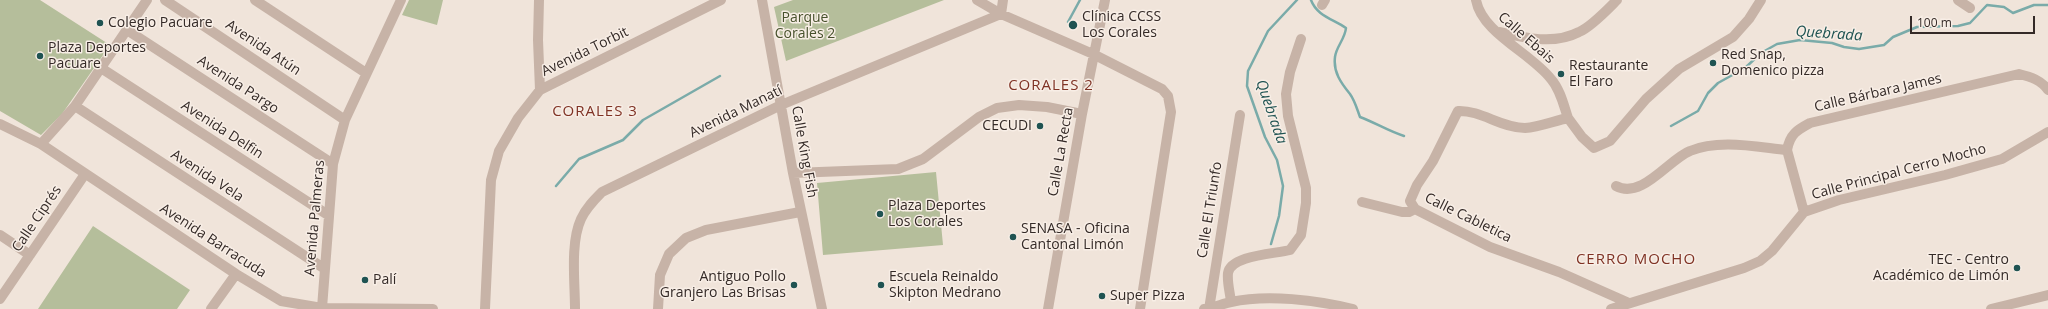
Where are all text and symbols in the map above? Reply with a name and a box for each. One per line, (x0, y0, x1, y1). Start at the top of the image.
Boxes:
scale bar (1912, 8, 2037, 34)
place label: Clínica CCSS Los Corales (1082, 9, 1161, 42)
street label: Calle Ebais (1494, 9, 1558, 67)
park label: Parque Corales 2 (775, 10, 835, 42)
text: 100 m (1917, 14, 1952, 31)
place label: Colegio Pacuare (108, 15, 213, 31)
street label: Avenida Atún (222, 17, 304, 79)
marker: Colegio Pacuare (95, 18, 105, 28)
marker: Clínica CCSS Los Corales (1067, 19, 1079, 31)
water label: Quebrada (1795, 23, 1863, 45)
street label: Avenida Torbit (539, 24, 631, 80)
place label: Plaza Deportes Pacuare (48, 40, 146, 72)
place label: Red Snap, Domenico pizza (1721, 47, 1824, 80)
marker: Plaza Deportes Pacuare (35, 51, 45, 61)
street label: Avenida Pargo (194, 52, 282, 118)
place label: Restaurante El Faro (1569, 58, 1648, 90)
marker: Red Snap, Domenico pizza (1708, 58, 1718, 68)
marker: Restaurante El Faro (1556, 69, 1566, 79)
street label: Calle Bárbara James (1813, 70, 1943, 116)
district label: CORALES 2 (1008, 77, 1094, 95)
water label: Quebrada (1252, 77, 1290, 147)
street label: Avenida Manatí (687, 82, 785, 142)
street label: Avenida Delfin (178, 97, 266, 163)
district label: CORALES 3 (552, 103, 638, 121)
street label: Calle King Fish (788, 105, 820, 199)
street label: Calle La Recta (1045, 106, 1077, 198)
place label: CECUDI (982, 118, 1032, 134)
marker: CECUDI (1035, 121, 1045, 131)
street label: Calle Principal Cerro Mocho (1810, 141, 1988, 203)
street label: Avenida Vela (167, 146, 247, 206)
street label: Avenida Palmeras (302, 159, 328, 277)
street label: Calle El Triunfo (1194, 161, 1226, 259)
street label: Calle Ciprés (9, 183, 65, 255)
street label: Calle Cabletica (1422, 190, 1514, 246)
place label: Plaza Deportes Los Corales (888, 198, 986, 230)
street label: Avenida Barracuda (157, 200, 269, 282)
marker: Plaza Deportes Los Corales (875, 209, 885, 219)
place label: SENASA - Oficina Cantonal Limón (1021, 221, 1130, 254)
marker: SENASA - Oficina Cantonal Limón (1008, 232, 1018, 242)
district label: CERRO MOCHO (1576, 251, 1696, 269)
place label: TEC - Centro Académico de Limón (1873, 252, 2009, 284)
marker: TEC - Centro Académico de Limón (2012, 263, 2022, 273)
place label: Antiguo Pollo Granjero Las Brisas (660, 269, 786, 302)
place label: Escuela Reinaldo Skipton Medrano (889, 269, 1001, 302)
place label: Palí (373, 272, 396, 288)
marker: Palí (360, 275, 370, 285)
marker: Antiguo Pollo Granjero Las Brisas (789, 280, 799, 290)
marker: Escuela Reinaldo Skipton Medrano (876, 280, 886, 290)
place label: Super Pizza (1110, 288, 1185, 304)
marker: Super Pizza (1097, 291, 1107, 301)

